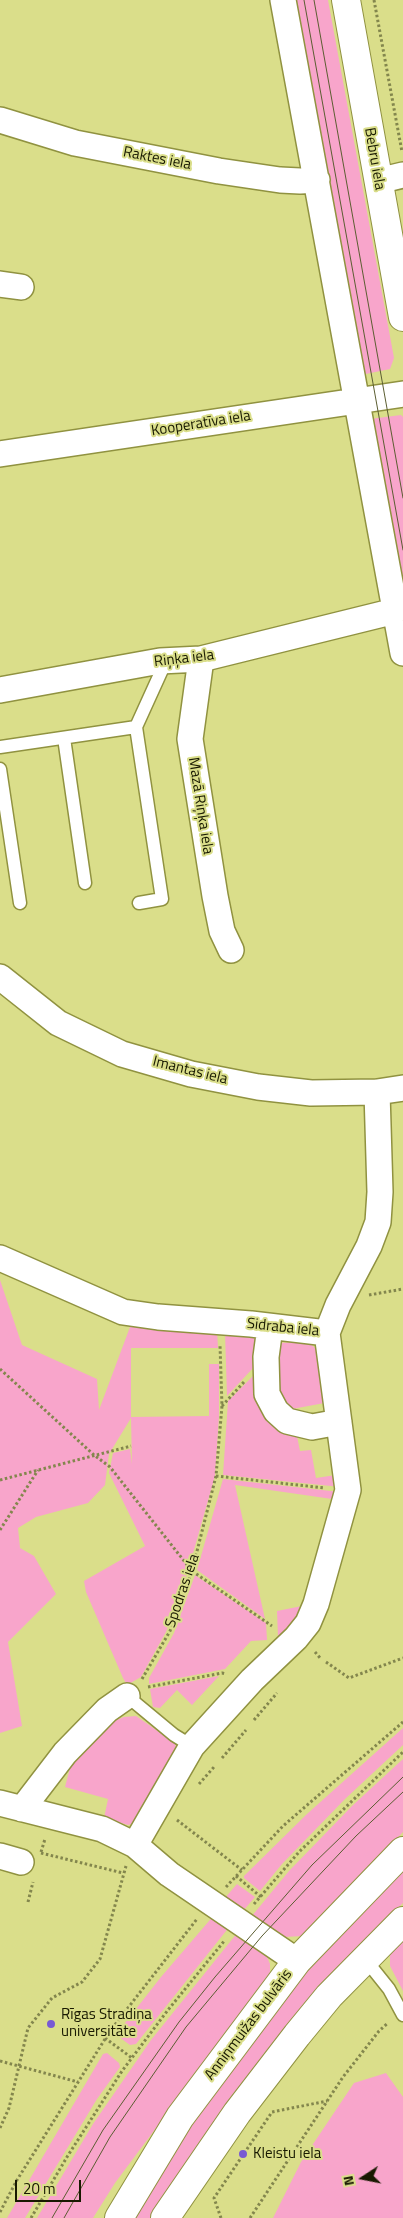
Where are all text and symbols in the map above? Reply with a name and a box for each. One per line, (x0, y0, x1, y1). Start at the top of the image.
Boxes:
street label: Bebru iela (360, 126, 388, 192)
street label: Raktes iela (121, 144, 193, 174)
street label: Kooperatīva iela (150, 407, 252, 441)
street label: Riņķa iela (153, 646, 215, 672)
street label: Mazā Riņķa iela (183, 756, 217, 856)
street label: Imantas iela (151, 1053, 229, 1089)
street label: Sidraba iela (246, 1315, 320, 1341)
street label: Spodras iela (162, 1552, 204, 1630)
street label: Anniņmuižas bulvāris (201, 1966, 297, 2084)
place label: Rīgas Stradiņa universitāte (61, 2006, 152, 2041)
marker: Rīgas Stradiņa universitāte (45, 2018, 57, 2030)
place label: Kleistu iela (253, 2145, 321, 2163)
marker: Kleistu iela (237, 2148, 249, 2160)
north arrow (338, 2153, 388, 2203)
scale bar (18, 2170, 84, 2202)
text: N (337, 2174, 359, 2188)
text: 20 m (23, 2177, 56, 2200)

